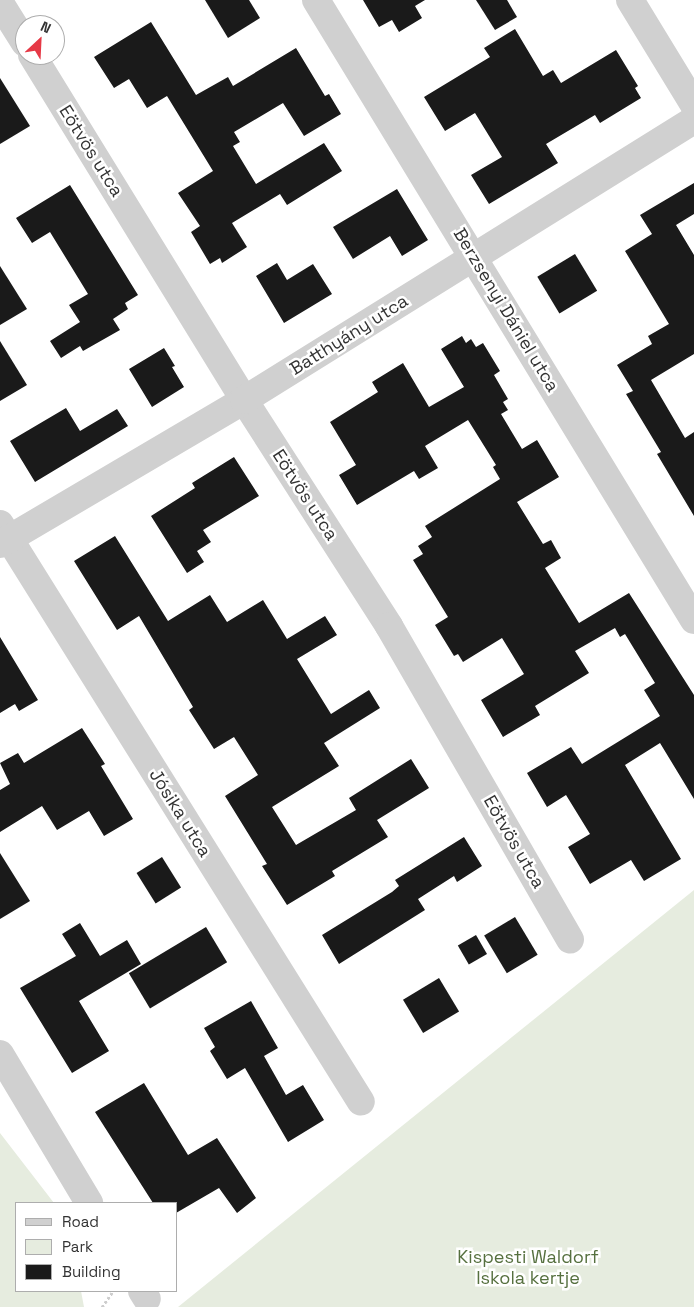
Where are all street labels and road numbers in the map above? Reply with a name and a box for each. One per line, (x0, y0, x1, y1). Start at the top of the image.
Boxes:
street label: Eötvös utca (54, 101, 128, 201)
street label: Berzsenyi Dániel utca (449, 224, 563, 396)
street label: Batthyány utca (286, 290, 412, 380)
street label: Eötvös utca (268, 446, 342, 544)
street label: Jósika utca (144, 765, 216, 861)
street label: Eötvös utca (479, 792, 549, 892)

